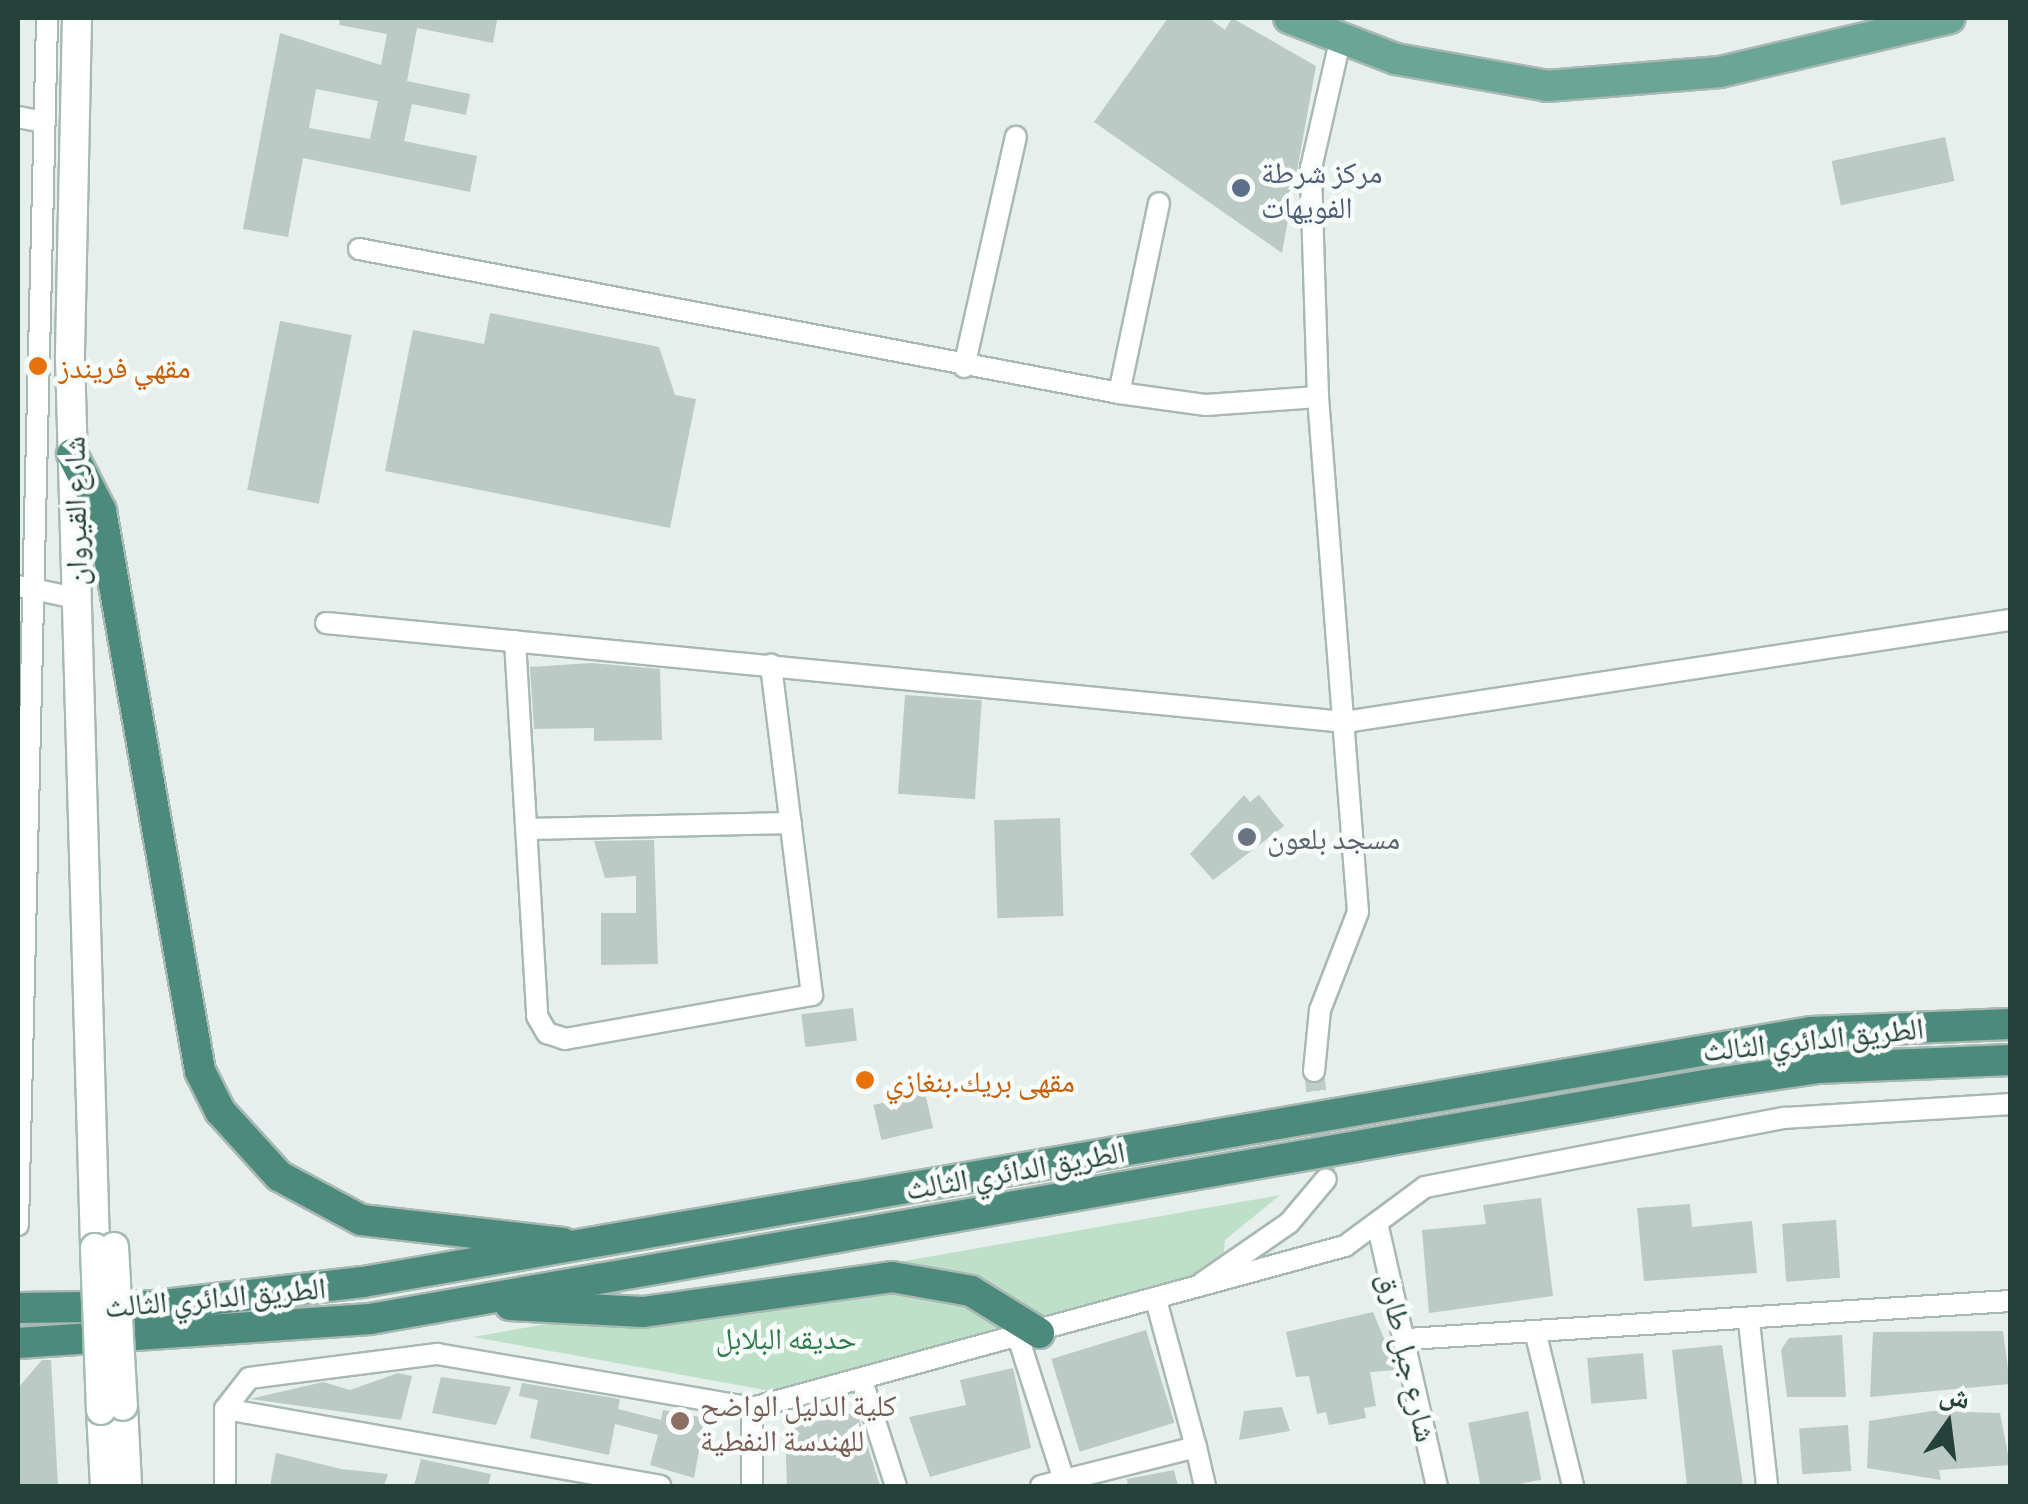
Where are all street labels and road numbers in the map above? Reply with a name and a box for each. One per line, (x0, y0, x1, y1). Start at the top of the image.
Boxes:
street label: شارع القيروان (55, 436, 93, 586)
street label: الطريق الدائري الثالث (1701, 1008, 1925, 1068)
street label: الطريق الدائري الثالث (903, 1132, 1127, 1206)
street label: الطريق الدائري الثالث (103, 1268, 327, 1324)
street label: شارع جبل طارق (1372, 1269, 1446, 1445)

